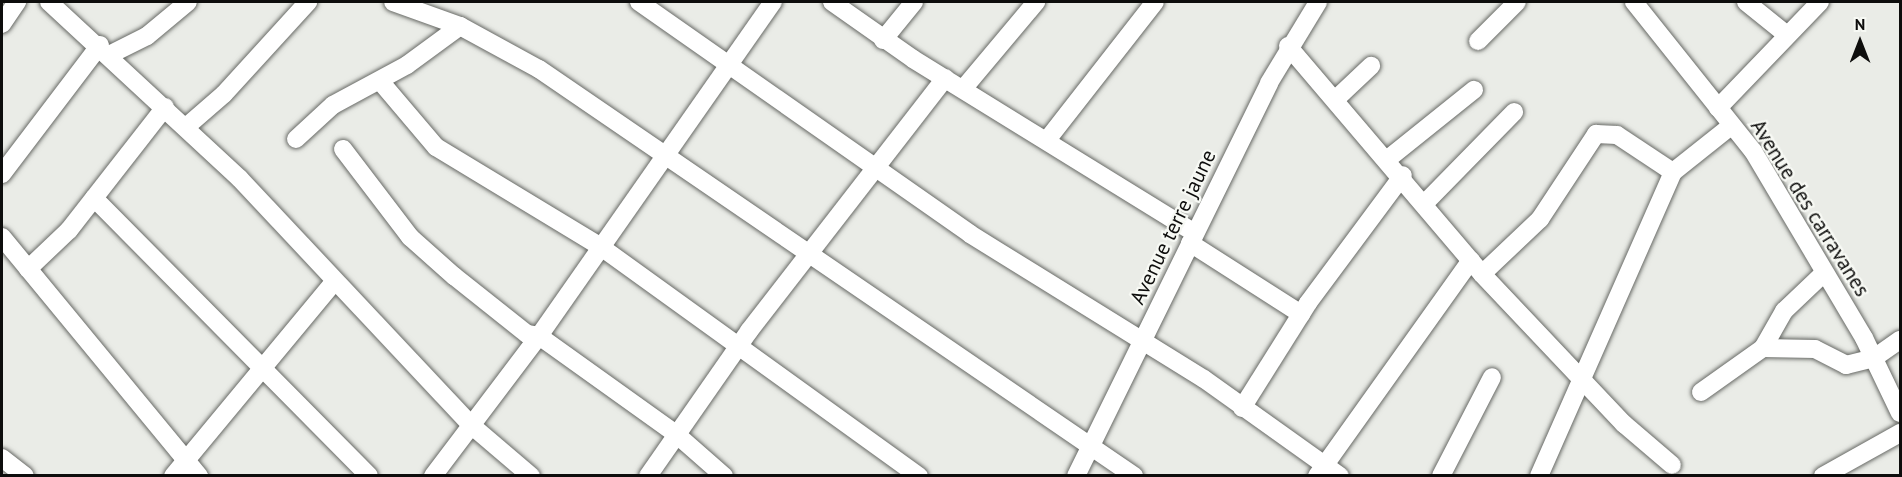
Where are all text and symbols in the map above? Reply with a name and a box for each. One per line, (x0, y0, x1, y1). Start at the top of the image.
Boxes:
north arrow (1830, 12, 1890, 72)
text: N (1855, 14, 1865, 34)
street label: Avenue des carravanes (1745, 115, 1875, 301)
street label: Avenue terre jaune (1125, 146, 1221, 308)

